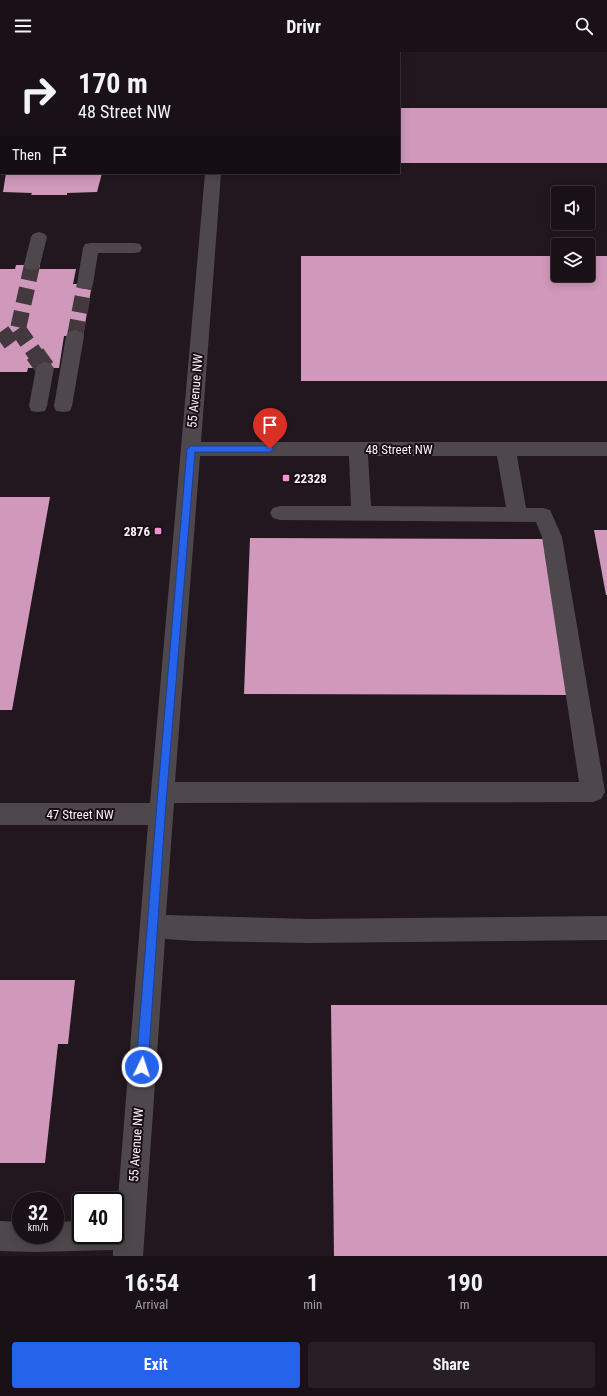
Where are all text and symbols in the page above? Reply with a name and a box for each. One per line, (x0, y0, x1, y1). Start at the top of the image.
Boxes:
icon: menu (12, 15, 34, 37)
icon: search (573, 15, 595, 37)
text: Drivr (286, 16, 321, 37)
text: 170 m (78, 67, 148, 100)
icon: right (12, 68, 64, 120)
text: 48 Street NW (78, 101, 171, 122)
icon: arrive (49, 144, 71, 166)
text: Then (12, 146, 41, 164)
map controls (551, 186, 595, 282)
button: sound (551, 186, 595, 230)
button: layers (551, 238, 595, 282)
street label: 55 Avenue NW (184, 353, 206, 429)
pin (253, 408, 287, 449)
icon: arrive (259, 414, 281, 436)
street label: 48 Street NW (365, 442, 433, 457)
place label: 22328 (294, 471, 327, 486)
marker: 22328 (281, 473, 291, 483)
place label: 2876 (124, 524, 150, 539)
marker: 2876 (153, 526, 163, 536)
street label: 47 Street NW (46, 807, 114, 822)
position arrow (121, 1046, 163, 1088)
street label: 55 Avenue NW (126, 1107, 146, 1183)
speed limit sign: 40 (72, 1192, 124, 1244)
text: 32 (28, 1201, 48, 1225)
text: km/h (28, 1222, 48, 1233)
text: 16:54 (124, 1269, 179, 1297)
text: 1 (307, 1269, 319, 1297)
text: 190 (446, 1269, 483, 1297)
text: Arrival (135, 1297, 168, 1312)
text: min (303, 1297, 322, 1312)
text: m (460, 1297, 470, 1312)
button: Exit (12, 1342, 300, 1388)
button: Share (308, 1342, 595, 1388)

